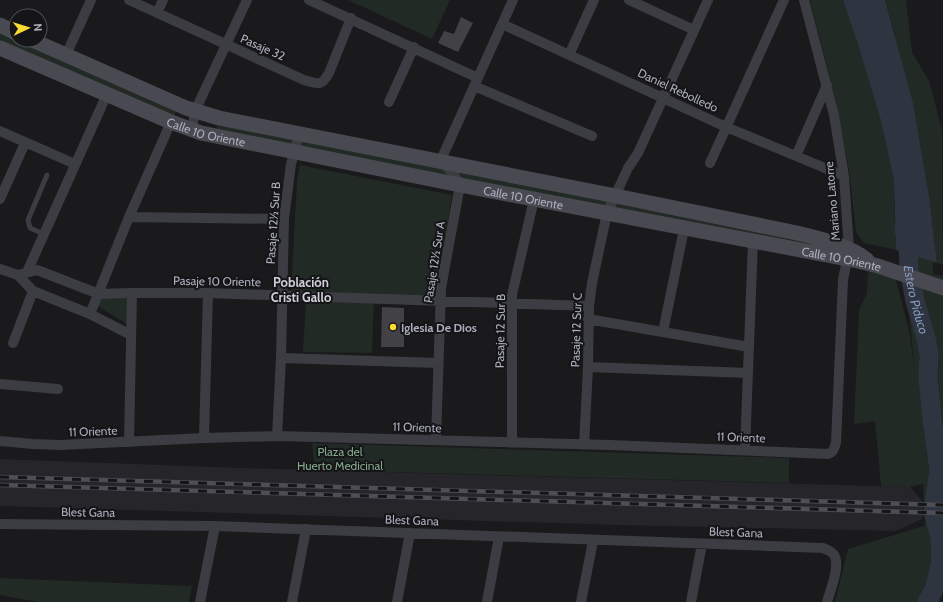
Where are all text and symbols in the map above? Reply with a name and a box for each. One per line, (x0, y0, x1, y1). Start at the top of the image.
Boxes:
north arrow (8, 8, 48, 48)
text: N (31, 23, 45, 32)
street label: Pasaje 32 (238, 31, 288, 63)
street label: Daniel Rebolledo (636, 65, 721, 115)
street label: Calle 10 Oriente (164, 114, 247, 149)
street label: Mariano Latorre (821, 161, 843, 241)
street label: Pasaje 12½ Sur B (263, 181, 283, 265)
street label: Calle 10 Oriente (482, 182, 565, 212)
street label: Pasaje 12½ Sur A (420, 219, 448, 304)
street label: Calle 10 Oriente (800, 243, 884, 274)
water label: Estero Piduco (901, 265, 932, 336)
street label: Pasaje 10 Oriente (173, 273, 261, 289)
district label: Población Cristi Gallo (271, 274, 332, 305)
street label: Pasaje 12 Sur C (567, 292, 585, 368)
street label: Pasaje 12 Sur B (492, 294, 508, 368)
place label: Iglesia De Dios (401, 320, 477, 335)
marker: Iglesia De Dios (388, 322, 398, 332)
street label: 11 Oriente (392, 419, 442, 435)
street label: 11 Oriente (68, 423, 118, 439)
street label: 11 Oriente (716, 429, 766, 445)
park label: Plaza del Huerto Medicinal (297, 444, 383, 473)
street label: Blest Gana (61, 504, 115, 520)
street label: Blest Gana (385, 512, 439, 528)
street label: Blest Gana (709, 524, 763, 540)

